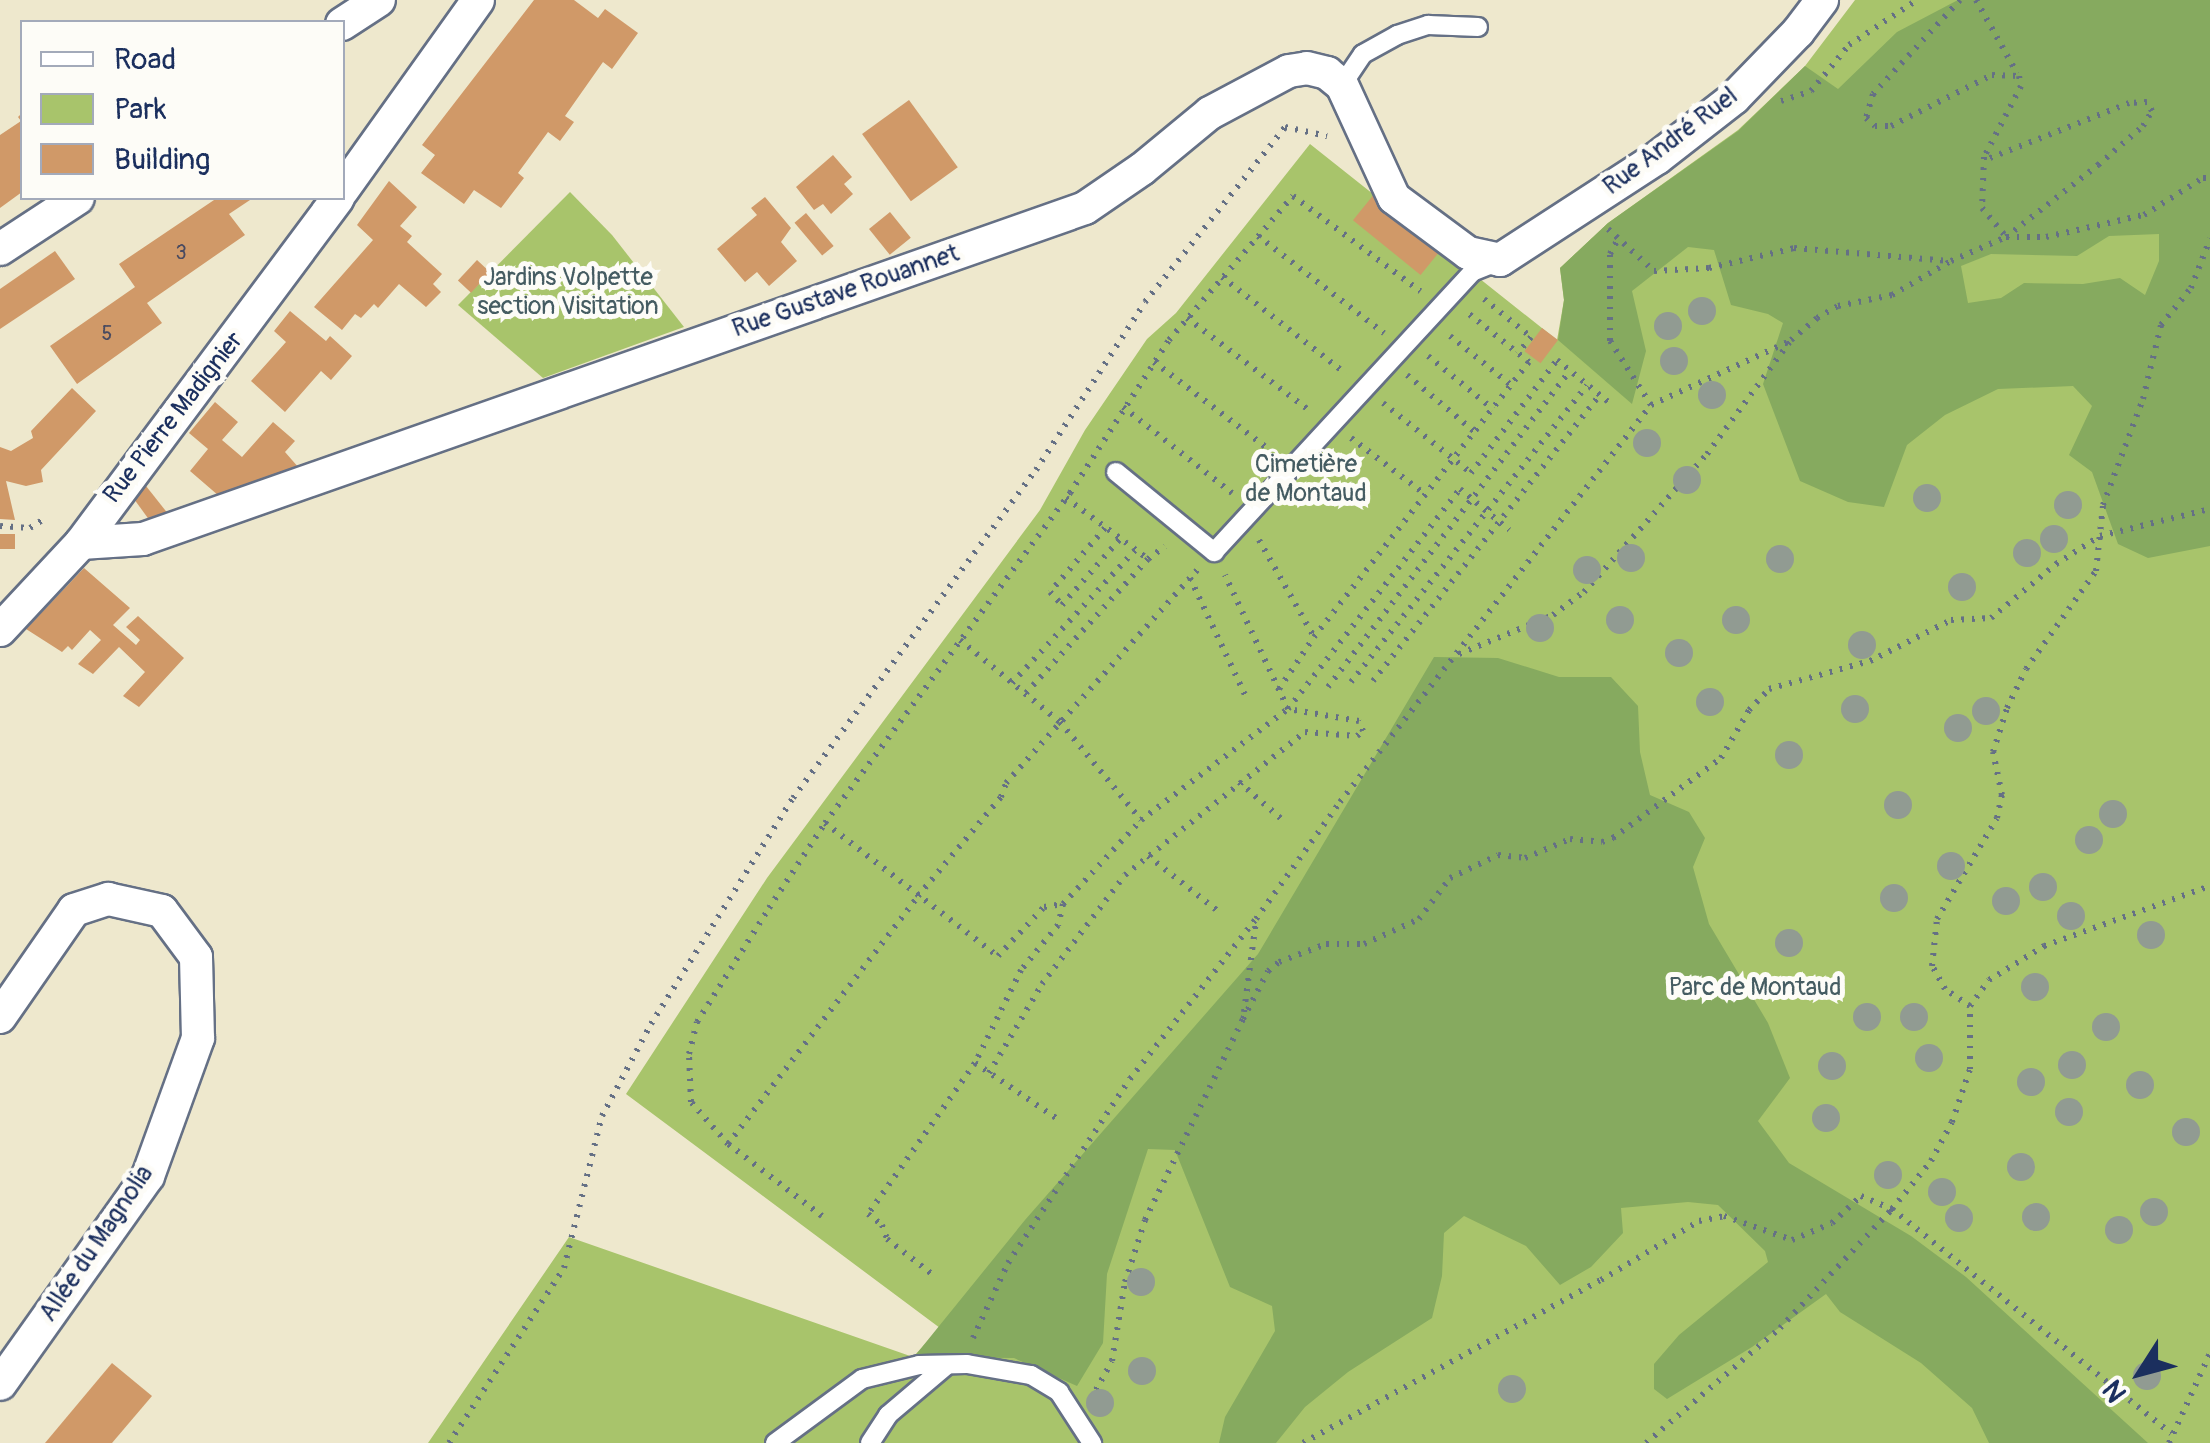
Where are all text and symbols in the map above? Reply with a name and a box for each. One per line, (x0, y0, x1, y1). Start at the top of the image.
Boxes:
legend (20, 20, 345, 200)
text: Road (114, 41, 176, 78)
street label: Rue André Ruel (1598, 82, 1744, 202)
text: Park (114, 91, 167, 128)
text: Building (114, 141, 210, 178)
street label: Rue Gustave Rouannet (729, 239, 963, 345)
house number: 3 (175, 240, 187, 264)
park label: Jardins Volpette section Visitation (477, 264, 659, 323)
house number: 5 (102, 321, 112, 345)
street label: Rue Pierre Madignier (98, 326, 250, 510)
park label: Cimetière de Montaud (1245, 451, 1367, 510)
park label: Parc de Montaud (1669, 973, 1841, 1003)
street label: Allée du Magnolia (34, 1160, 160, 1328)
north arrow (2090, 1323, 2190, 1423)
text: N (2096, 1373, 2135, 1409)

